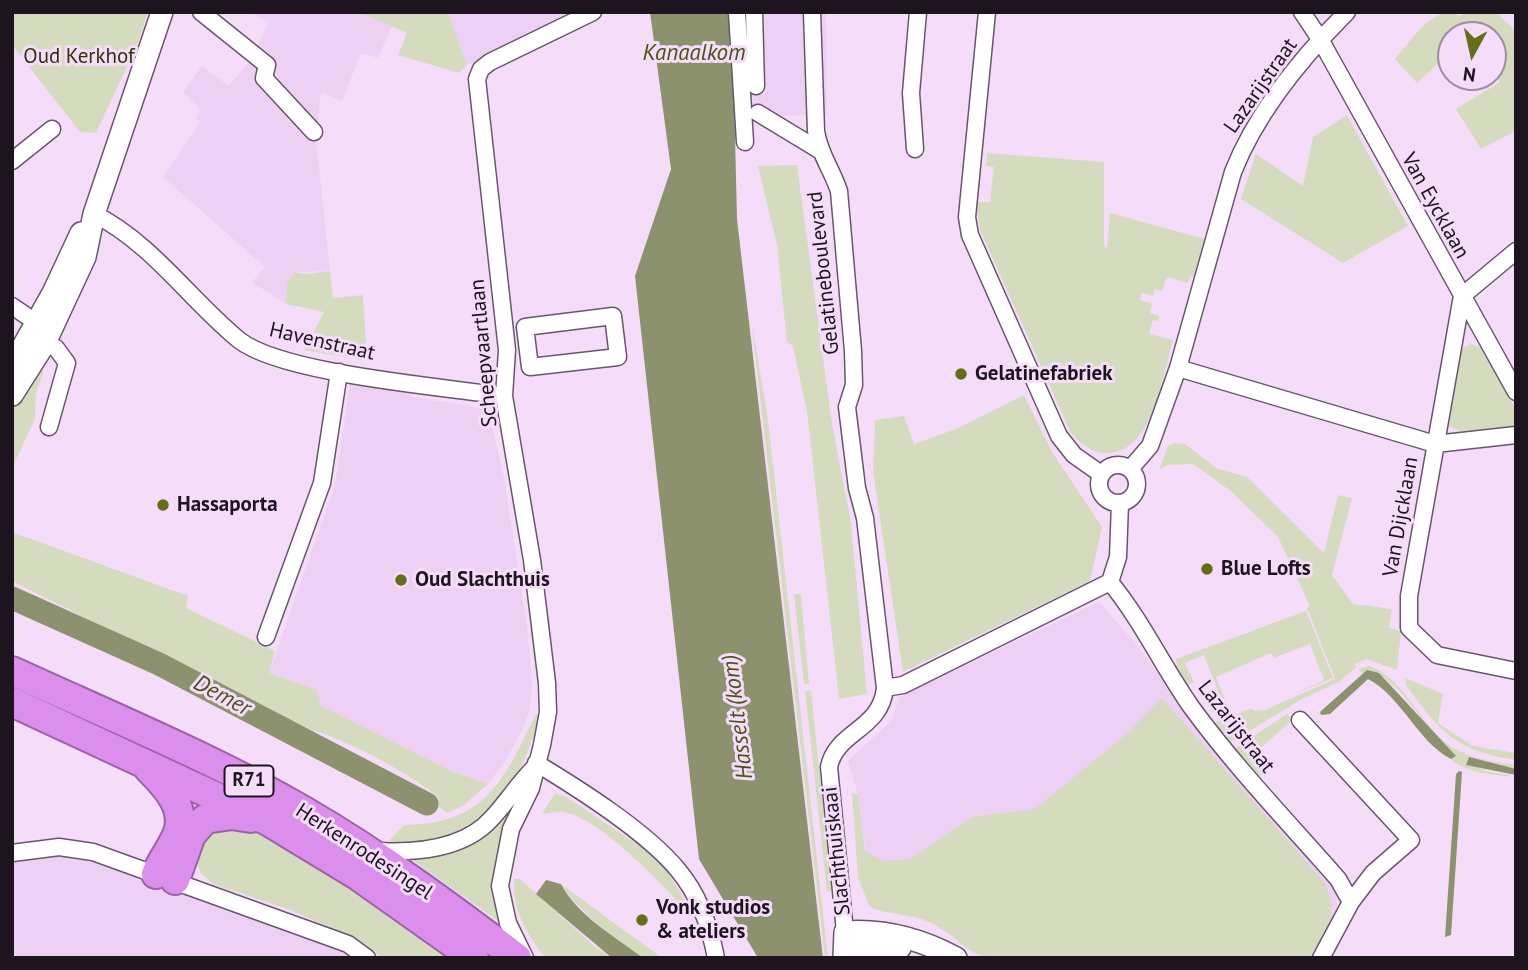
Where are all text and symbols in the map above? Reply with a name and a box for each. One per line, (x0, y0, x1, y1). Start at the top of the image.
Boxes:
north arrow (1437, 21, 1507, 91)
street label: Lazarijstraat (1219, 34, 1303, 138)
water label: Kanaalkom (642, 39, 746, 67)
park label: Oud Kerkhof (23, 44, 135, 70)
text: N (1462, 62, 1477, 88)
street label: Van Eycklaan (1396, 149, 1474, 263)
street label: Gelatineboulevard (803, 190, 845, 356)
street label: Scheepvaartlaan (465, 278, 503, 428)
street label: Havenstraat (267, 318, 377, 366)
place label: Gelatinefabriek (975, 361, 1113, 387)
marker: Gelatinefabriek (953, 366, 969, 382)
street label: Van Dijcklaan (1378, 455, 1424, 579)
place label: Hassaporta (177, 492, 278, 518)
marker: Hassaporta (155, 497, 171, 513)
place label: Blue Lofts (1221, 556, 1311, 582)
marker: Blue Lofts (1199, 561, 1215, 577)
place label: Oud Slachthuis (415, 567, 550, 593)
marker: Oud Slachthuis (393, 572, 409, 588)
water label: Hasselt (kom) (717, 653, 759, 781)
water label: Demer (189, 670, 255, 722)
street label: Lazarijstraat (1192, 676, 1280, 778)
road number: R71 (224, 766, 274, 796)
street label: Slachthuiskaai (818, 785, 856, 917)
street label: Herkenrodesingel (291, 798, 437, 906)
place label: Vonk studios & ateliers (656, 895, 770, 945)
marker: Vonk studios & ateliers (634, 912, 650, 928)

